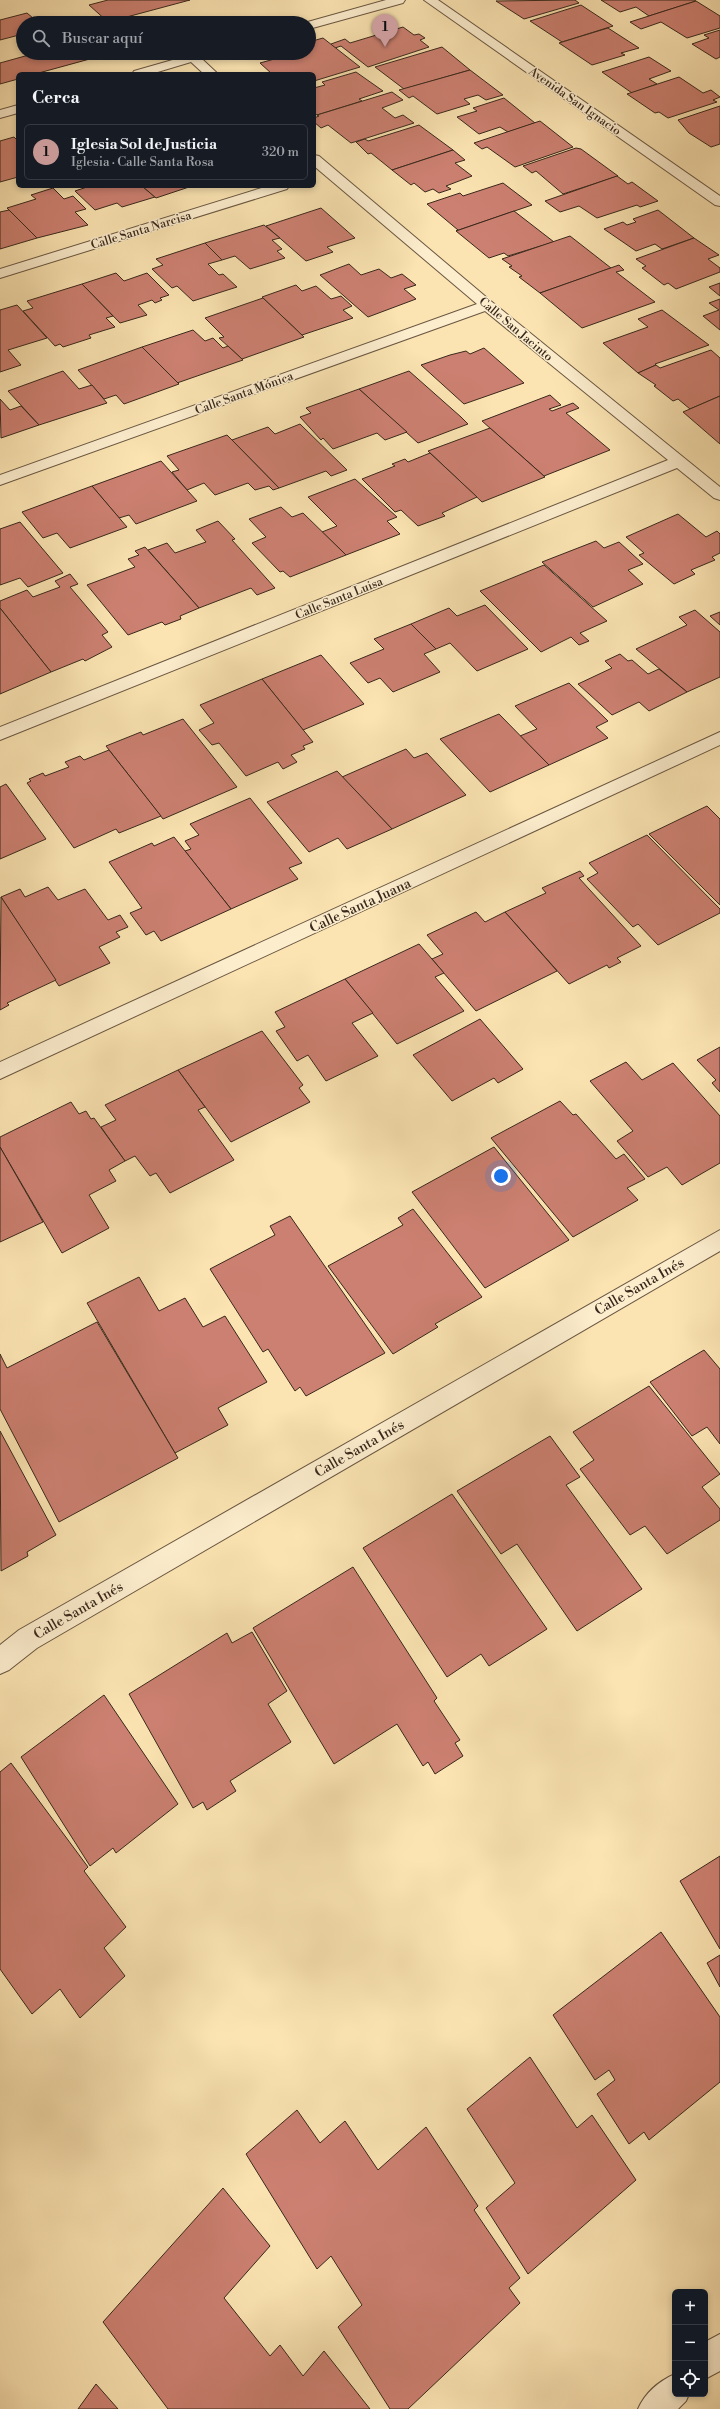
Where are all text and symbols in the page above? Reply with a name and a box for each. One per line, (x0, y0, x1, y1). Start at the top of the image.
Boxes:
pin: 1 (372, 14, 398, 47)
search box (16, 16, 316, 60)
icon: search (30, 27, 52, 49)
text: Buscar aquí (62, 29, 143, 48)
street label: Avenida San Ignacio (525, 63, 624, 139)
text: Cerca (32, 87, 80, 109)
text: Iglesia Sol de Justicia (71, 135, 217, 154)
text: 1 (43, 144, 49, 160)
text: 320 m (262, 144, 299, 160)
text: Iglesia · Calle Santa Rosa (71, 154, 214, 170)
street label: Calle Santa Narcisa (89, 208, 194, 253)
street label: Calle San Jacinto (476, 294, 556, 365)
street label: Calle Santa Mónica (193, 368, 296, 418)
street label: Calle Santa Luisa (293, 574, 386, 623)
street label: Calle Santa Juana (307, 874, 415, 937)
your location (491, 1166, 511, 1186)
street label: Calle Santa Inés (592, 1254, 687, 1320)
street label: Calle Santa Inés (312, 1416, 407, 1482)
street label: Calle Santa Inés (31, 1578, 126, 1644)
map controls (672, 2289, 708, 2397)
button: + (672, 2289, 708, 2325)
button: − (672, 2325, 708, 2361)
button: locate (672, 2361, 708, 2397)

